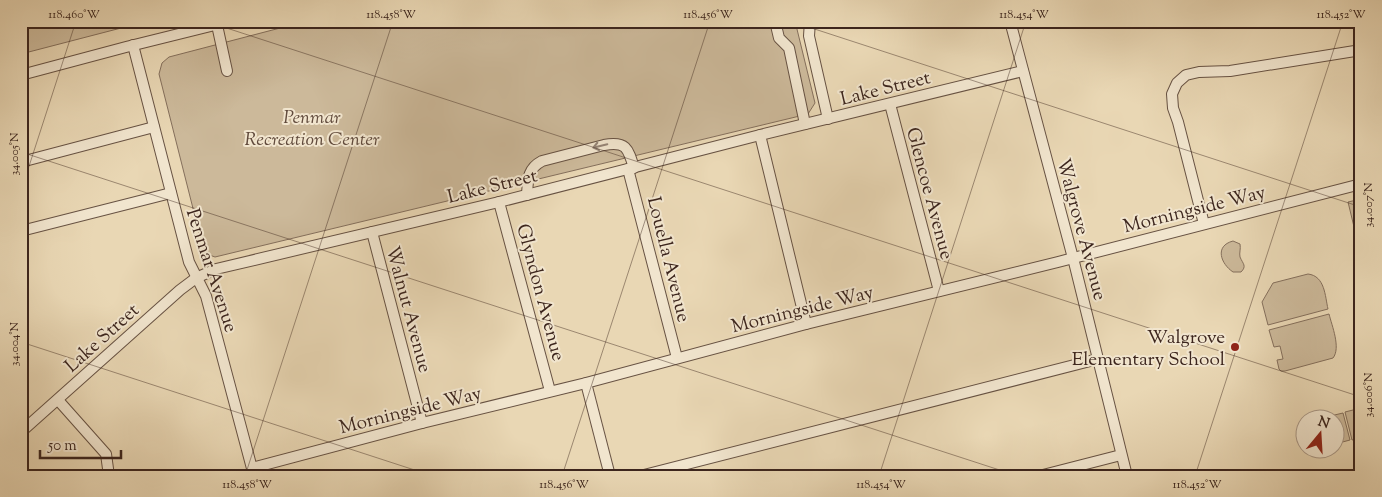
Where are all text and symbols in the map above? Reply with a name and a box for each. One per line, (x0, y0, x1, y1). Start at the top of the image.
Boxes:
text: 118.460°W (48, 6, 100, 24)
text: 118.458°W (366, 6, 416, 24)
text: 118.456°W (683, 6, 733, 24)
text: 118.454°W (999, 6, 1049, 24)
text: 118.452°W (1316, 6, 1366, 24)
street label: Lake Street (838, 65, 934, 114)
park label: Penmar Recreation Center (244, 105, 380, 154)
street label: Glencoe Avenue (898, 125, 959, 263)
text: 34.005°N (6, 132, 24, 176)
one-way arrow (593, 142, 609, 151)
street label: Walgrove Avenue (1049, 156, 1113, 304)
street label: Lake Street (445, 163, 541, 212)
street label: Morningside Way (1121, 180, 1269, 241)
text: 34.007°N (1360, 182, 1378, 228)
street label: Louella Avenue (639, 194, 696, 325)
street label: Penmar Avenue (178, 205, 243, 336)
street label: Glyndon Avenue (508, 221, 571, 364)
street label: Walnut Avenue (378, 243, 437, 376)
street label: Morningside Way (729, 280, 877, 341)
street label: Lake Street (59, 298, 146, 380)
text: 34.004°N (6, 321, 24, 366)
place label: Walgrove Elementary School (1072, 325, 1225, 374)
marker: Walgrove Elementary School (1229, 341, 1241, 353)
text: 34.006°N (1360, 372, 1378, 417)
street label: Morningside Way (337, 381, 485, 442)
north arrow (1294, 410, 1344, 460)
text: N (1315, 412, 1332, 435)
scale bar (40, 427, 121, 459)
text: 50 m (47, 436, 77, 457)
text: 118.458°W (222, 476, 272, 494)
text: 118.456°W (539, 476, 589, 494)
text: 118.454°W (856, 476, 906, 494)
text: 118.452°W (1172, 476, 1222, 494)

